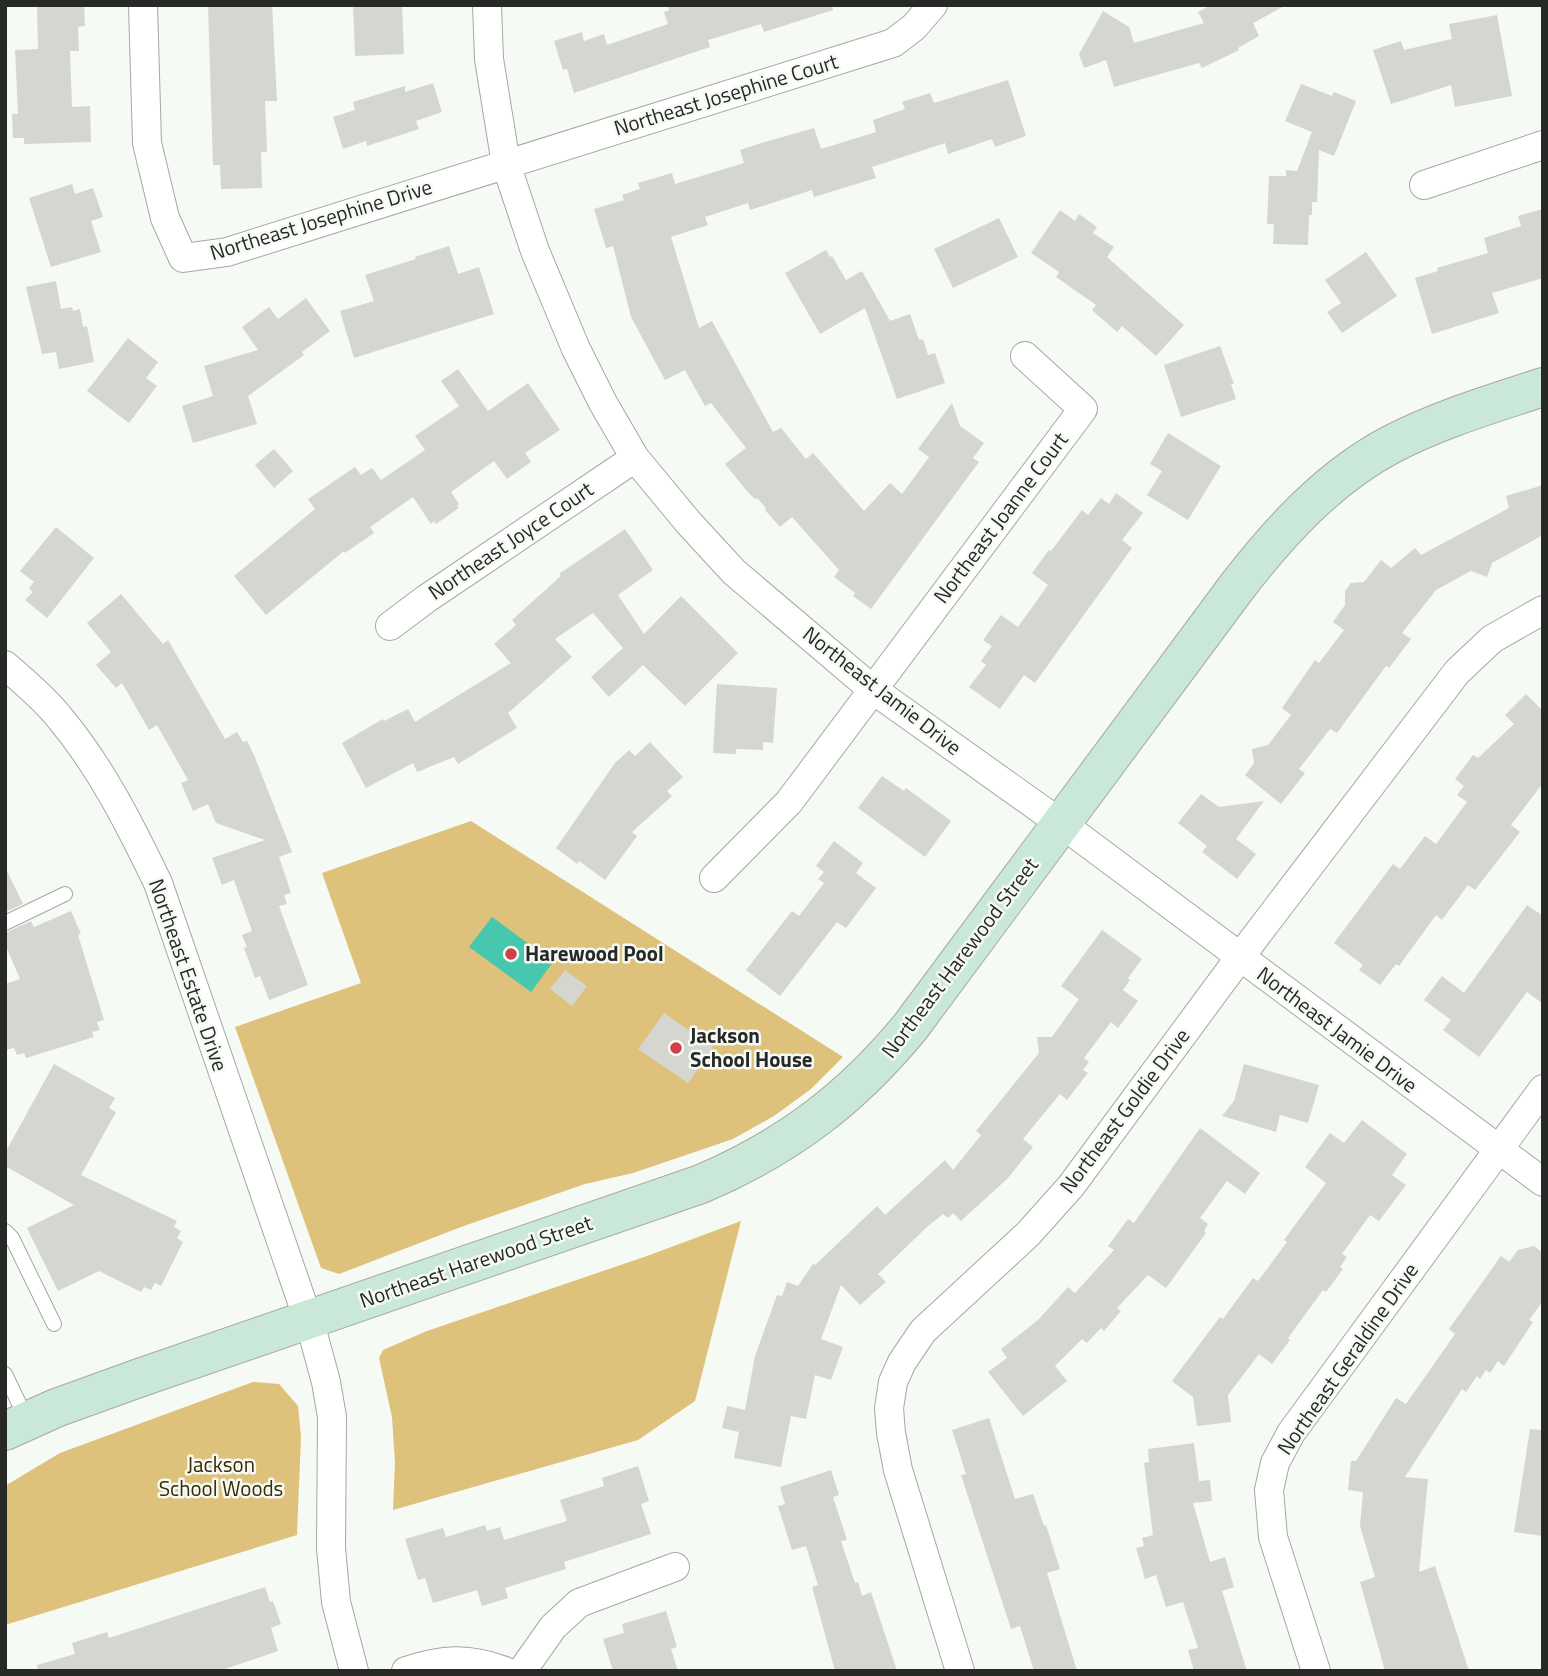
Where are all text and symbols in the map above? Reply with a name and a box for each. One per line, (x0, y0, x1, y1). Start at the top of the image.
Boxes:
street label: Northeast Josephine Court (610, 45, 842, 143)
street label: Northeast Josephine Drive (206, 170, 436, 268)
street label: Northeast Joanne Court (925, 424, 1076, 610)
street label: Northeast Joyce Court (421, 473, 600, 607)
street label: Northeast Jamie Drive (796, 618, 969, 763)
street label: Northeast Harewood Street (873, 850, 1046, 1065)
street label: Northeast Estate Drive (141, 874, 237, 1075)
place label: Harewood Pool (525, 937, 664, 969)
marker: Harewood Pool (503, 946, 519, 962)
street label: Northeast Jamie Drive (1251, 958, 1425, 1100)
place label: Jackson School House (690, 1019, 813, 1075)
street label: Northeast Goldie Drive (1051, 1021, 1197, 1200)
marker: Jackson School House (668, 1040, 684, 1056)
street label: Northeast Harewood Street (355, 1206, 597, 1316)
street label: Northeast Geraldine Drive (1269, 1256, 1426, 1461)
park label: Jackson School Woods (159, 1448, 283, 1504)

